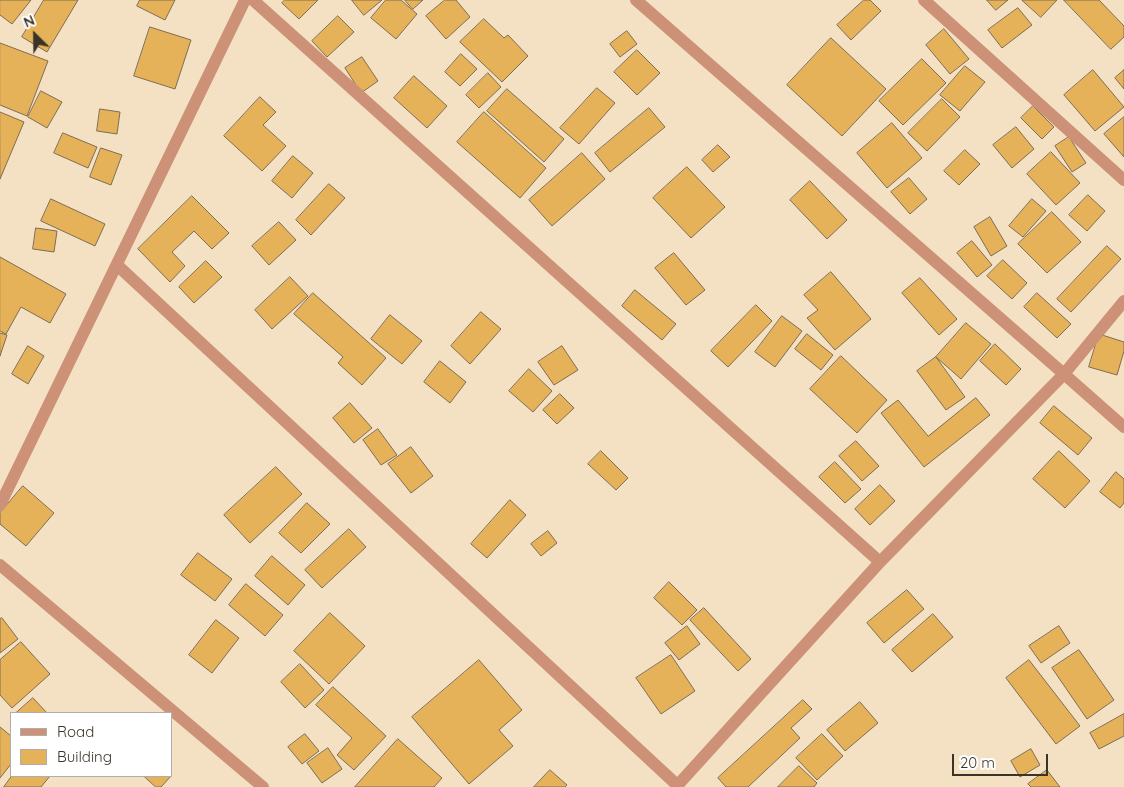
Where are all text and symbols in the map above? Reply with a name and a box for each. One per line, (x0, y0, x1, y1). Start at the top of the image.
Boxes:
north arrow (10, 10, 60, 60)
text: N (21, 11, 37, 31)
legend (10, 712, 172, 777)
text: Road (57, 722, 94, 741)
scale bar (954, 744, 1050, 776)
text: Building (57, 747, 112, 766)
text: 20 m (960, 753, 995, 772)

